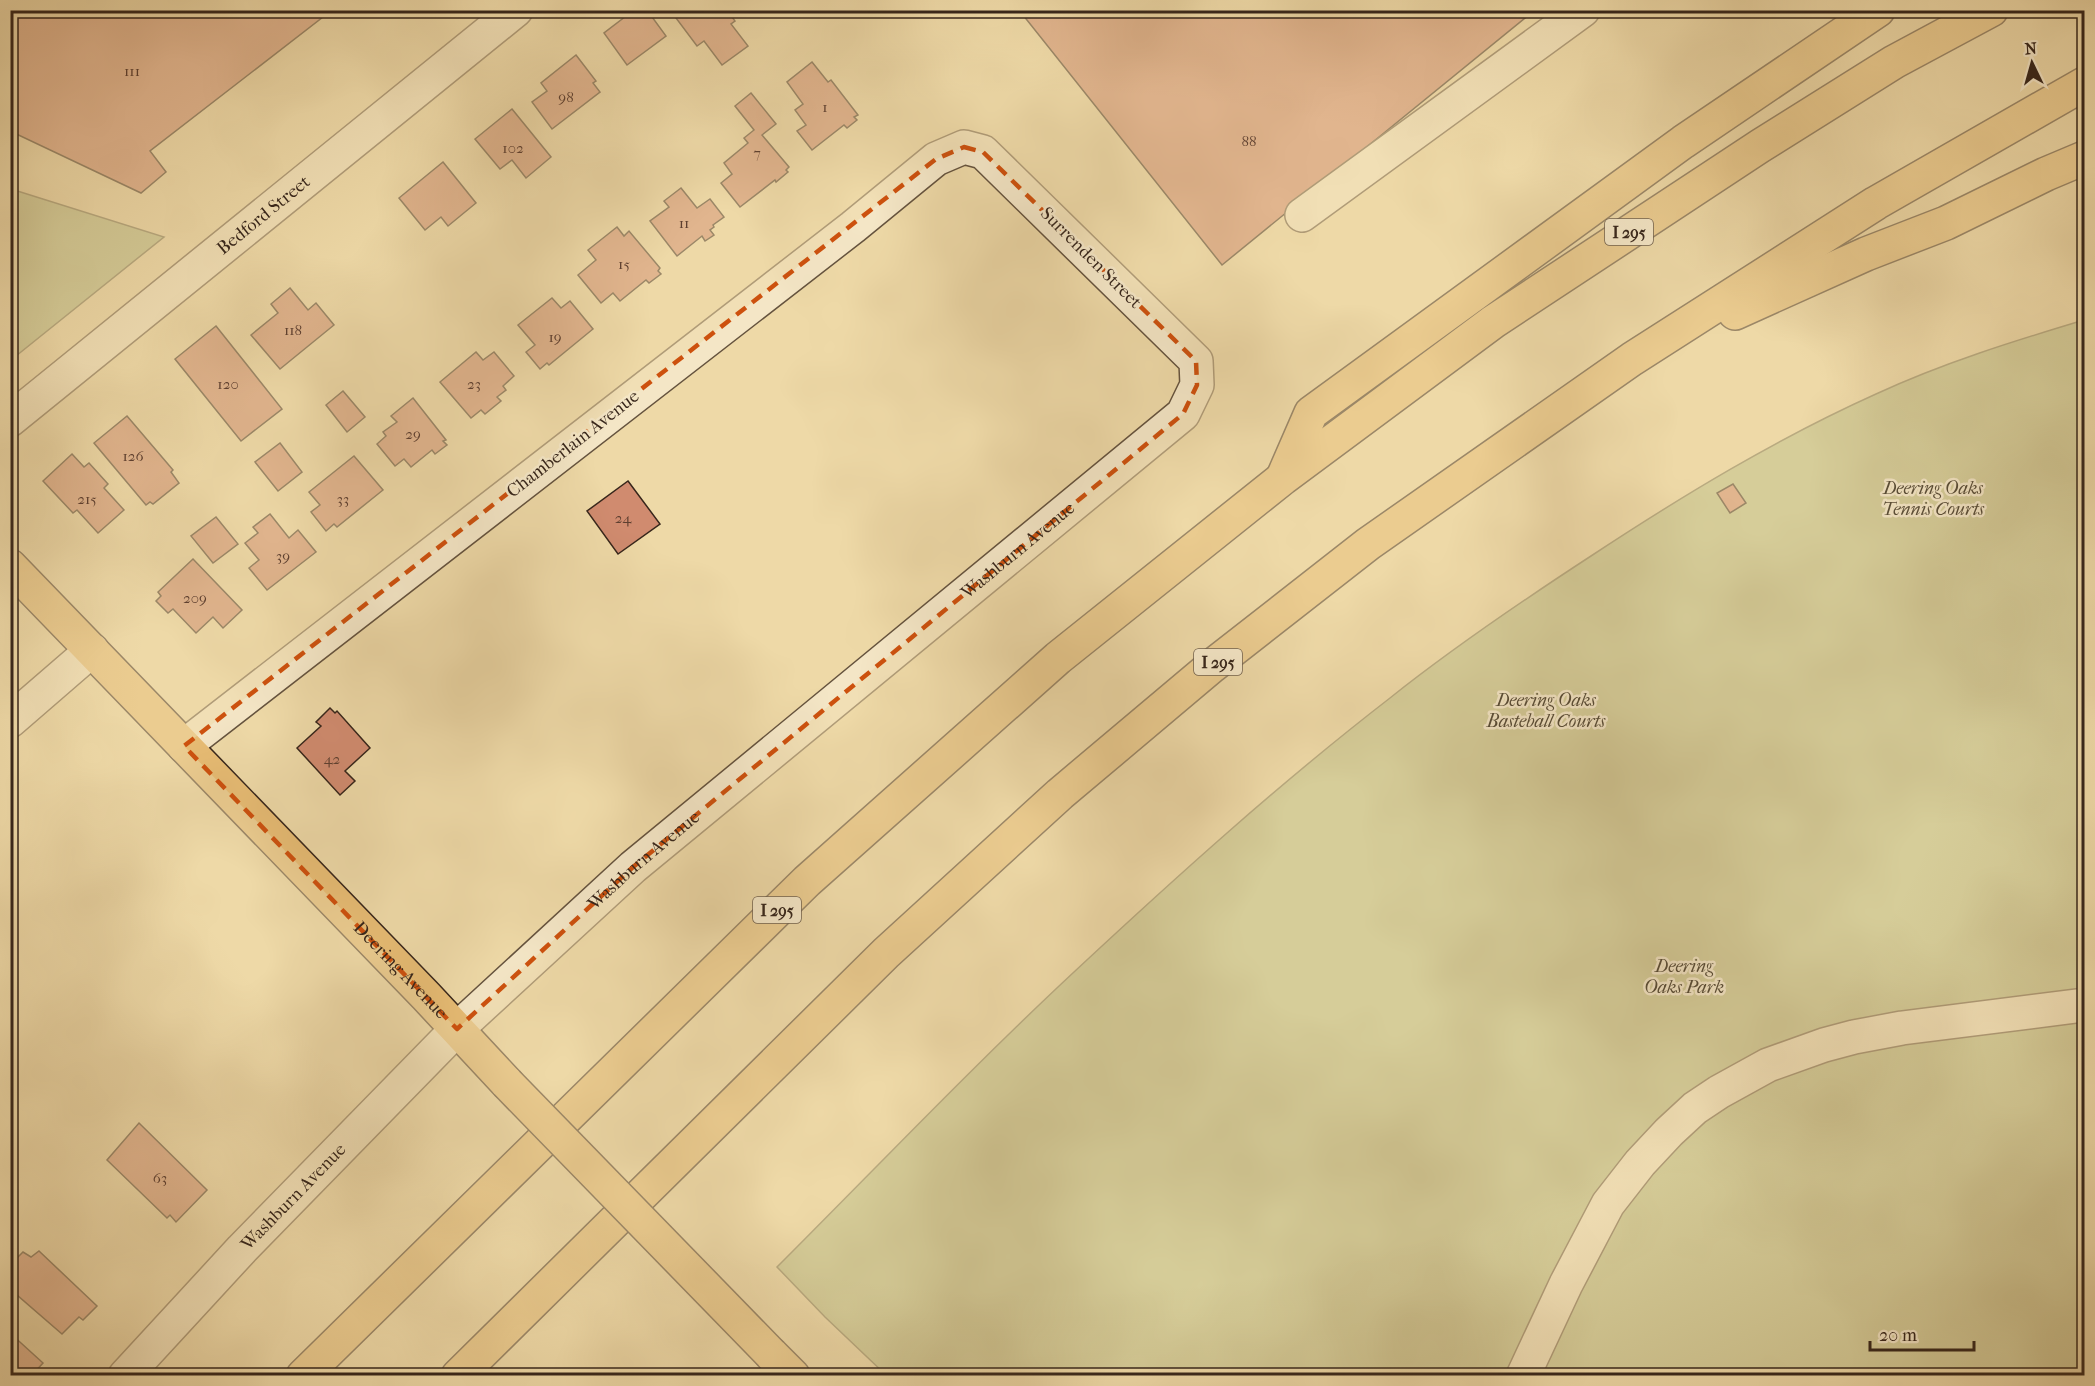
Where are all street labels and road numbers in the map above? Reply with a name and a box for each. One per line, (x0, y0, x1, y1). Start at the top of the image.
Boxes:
street label: Bedford Street (212, 170, 315, 259)
street label: Surrenden Street (1036, 203, 1146, 313)
road number: I 295 (1605, 219, 1653, 245)
street label: Chamberlain Avenue (503, 386, 643, 502)
street label: Washburn Avenue (956, 497, 1079, 604)
road number: I 295 (1194, 649, 1242, 675)
street label: Washburn Avenue (582, 806, 704, 915)
road number: I 295 (753, 897, 801, 923)
street label: Deering Avenue (349, 917, 452, 1023)
street label: Washburn Avenue (236, 1139, 350, 1255)

